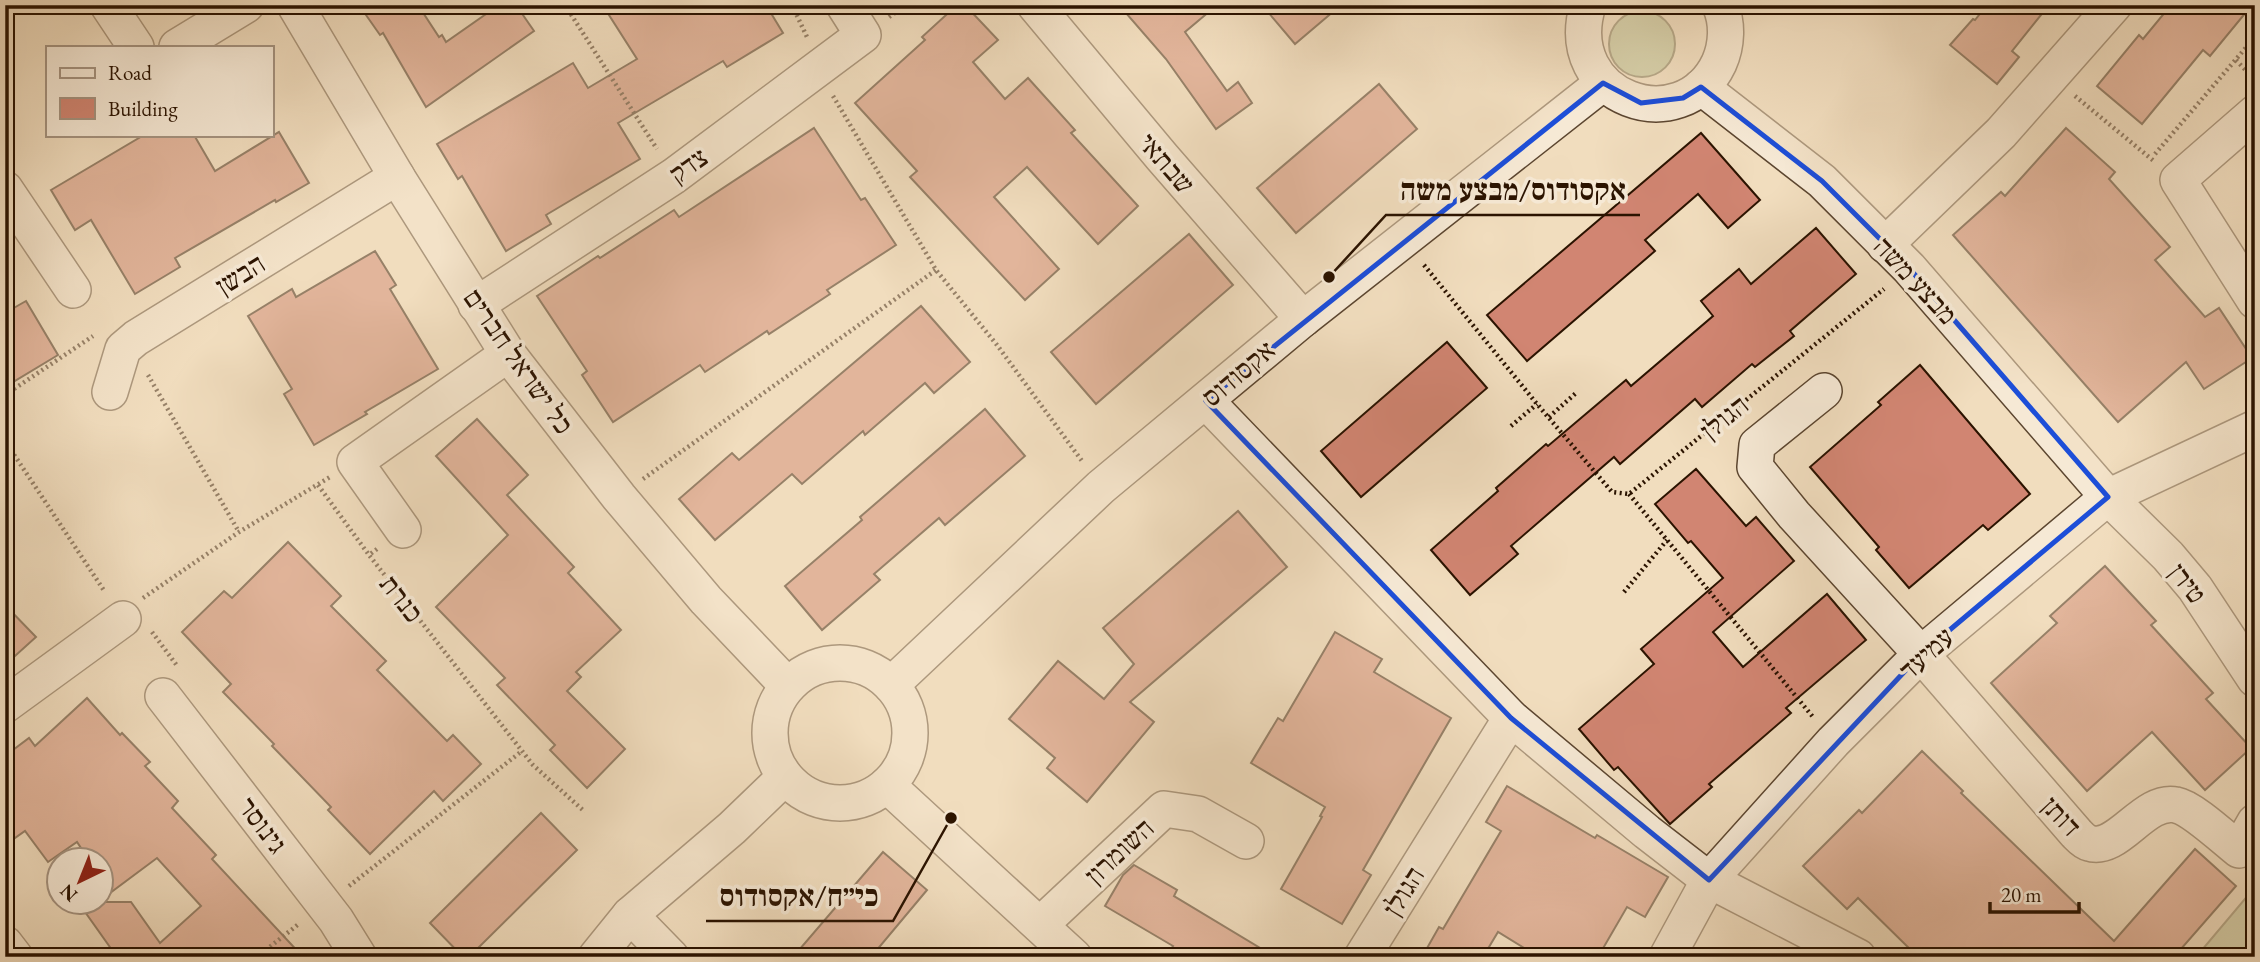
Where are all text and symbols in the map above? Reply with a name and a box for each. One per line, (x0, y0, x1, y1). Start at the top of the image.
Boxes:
legend (46, 46, 273, 136)
text: Road (108, 59, 152, 86)
text: Building (108, 95, 178, 122)
street label: שבתאי (1131, 125, 1203, 201)
street label: צדק (661, 139, 715, 191)
callout: אקסודוס/מבצע משה (1386, 164, 1640, 215)
text: אקסודוס/מבצע משה (1400, 170, 1626, 209)
street label: מבצע משה (1866, 228, 1966, 332)
street label: הבשן (208, 245, 272, 303)
street label: כל ישראל חברים (456, 281, 582, 441)
street label: אקסודוס (1194, 332, 1282, 414)
street label: הגולן (1692, 387, 1756, 447)
street label: טירן (2161, 555, 2215, 611)
street label: כנרת (372, 567, 432, 629)
street label: עמיעד (1891, 619, 1961, 687)
street label: דותן (2034, 788, 2090, 844)
street label: גינוסר (230, 789, 296, 861)
street label: השומרון (1077, 810, 1161, 892)
north arrow (46, 846, 116, 916)
street label: הגולן (1374, 859, 1432, 923)
callout: כי״ח/אקסודוס (706, 870, 893, 921)
scale bar (1990, 871, 2080, 915)
text: כי״ח/אקסודוס (719, 876, 879, 915)
text: N (54, 878, 83, 907)
text: 20 m (2001, 881, 2042, 908)

